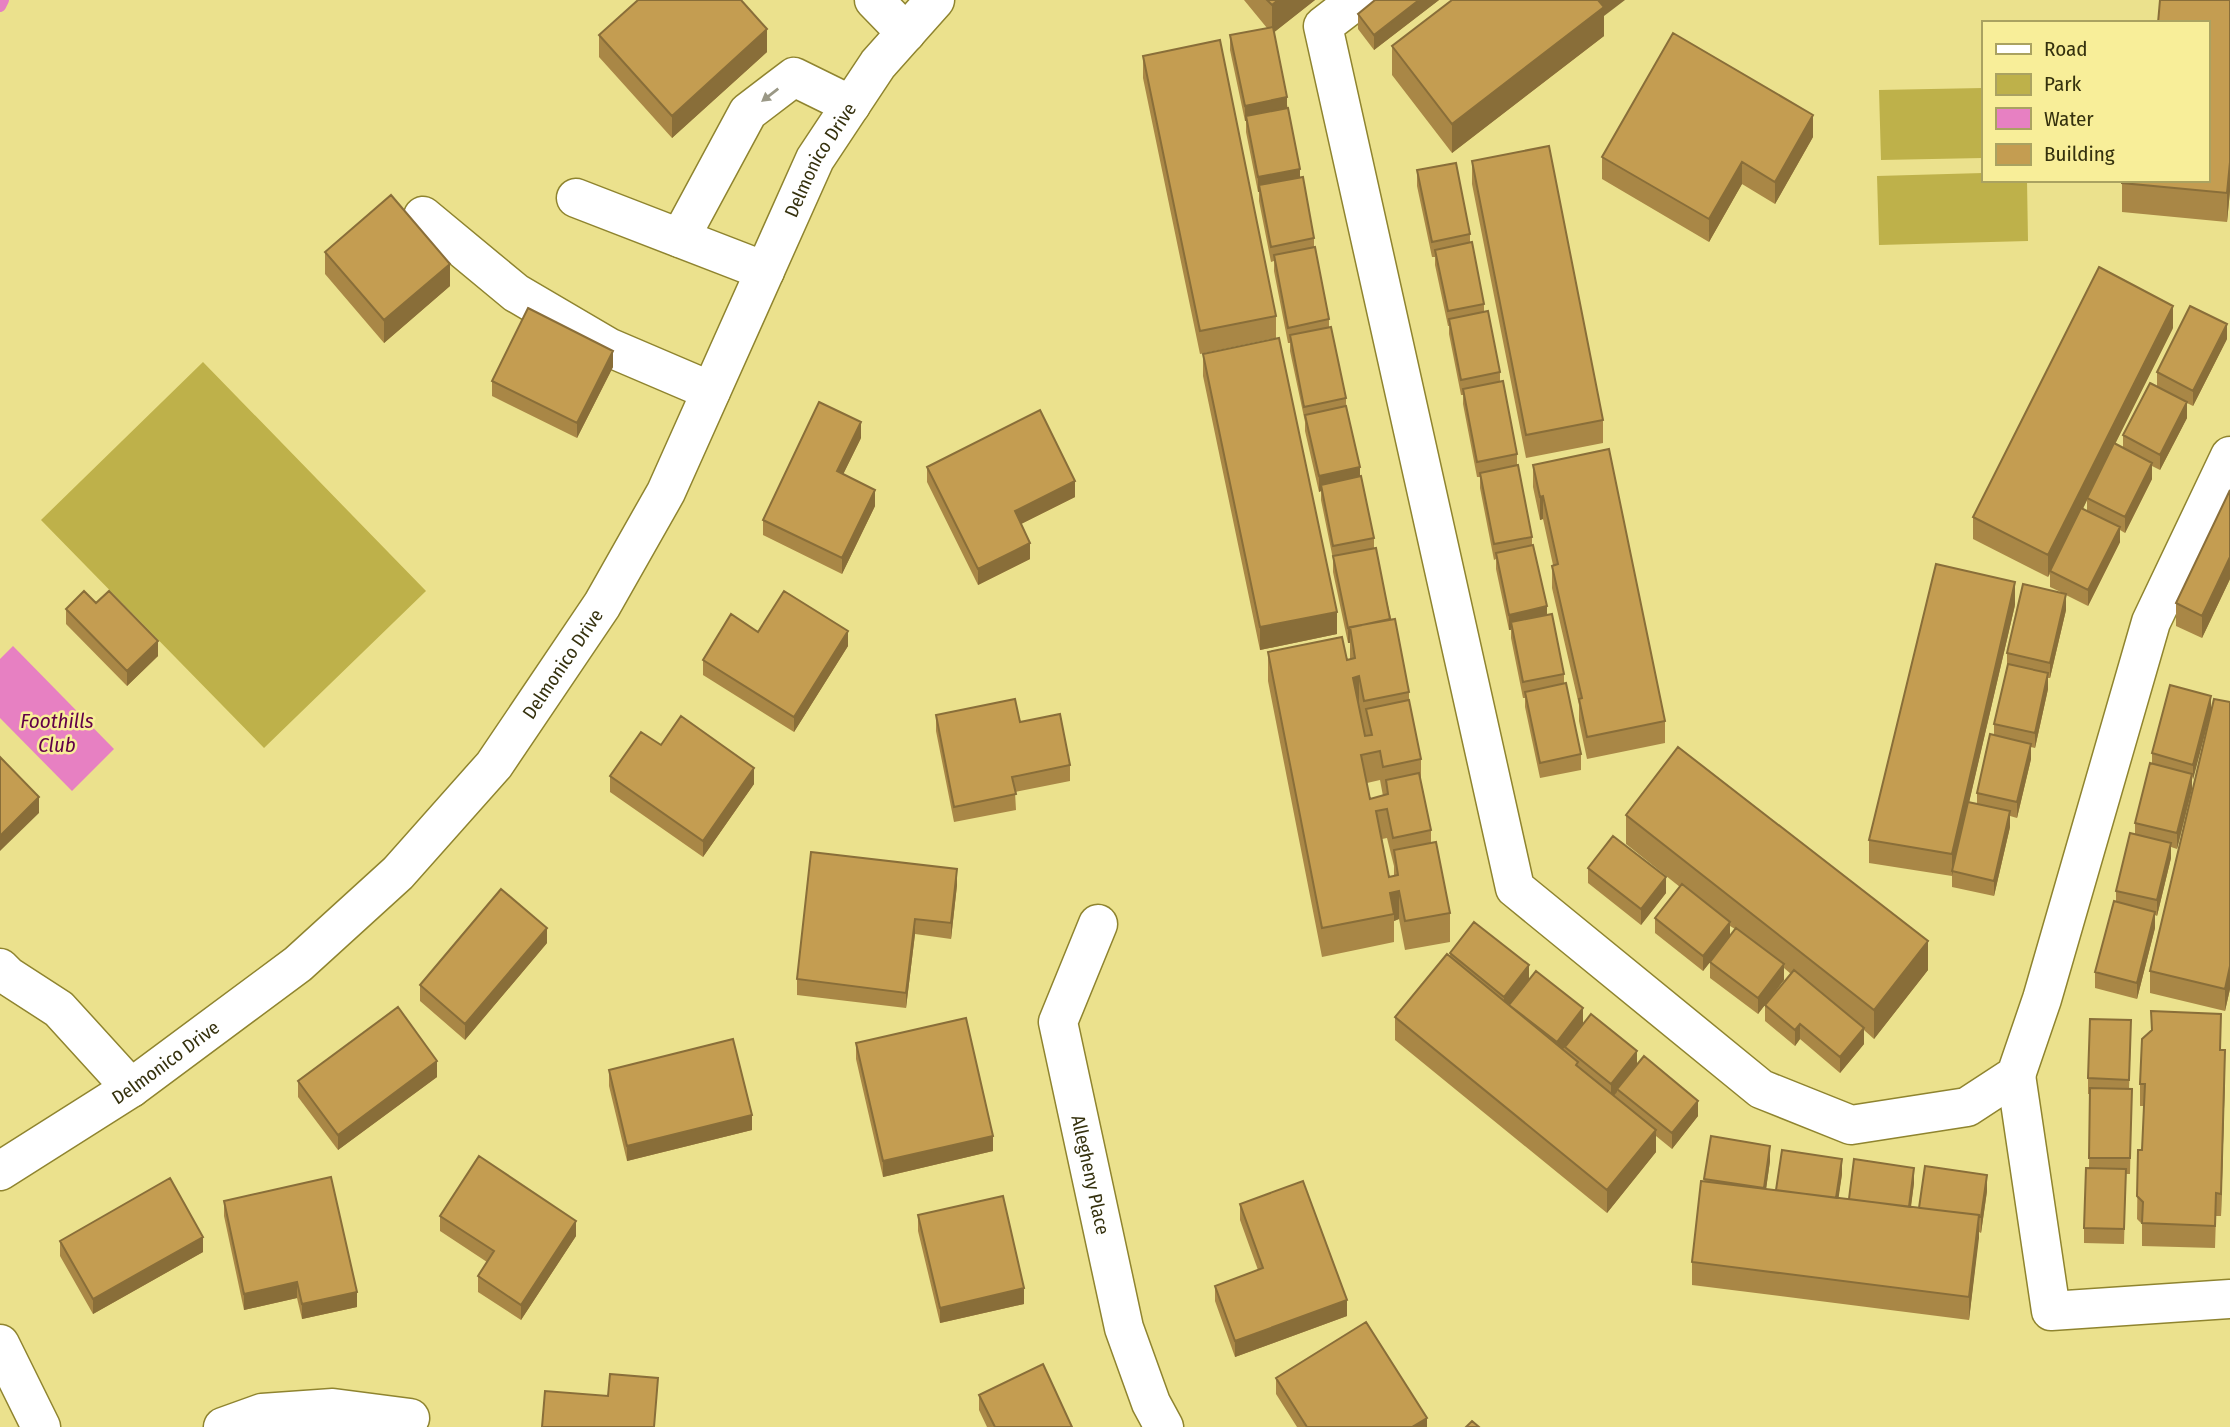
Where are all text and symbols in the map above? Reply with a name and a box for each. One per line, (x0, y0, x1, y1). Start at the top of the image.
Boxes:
legend (1982, 21, 2209, 182)
text: Road (2044, 36, 2088, 62)
text: Park (2044, 71, 2082, 97)
one-way arrow (762, 88, 780, 103)
street label: Delmonico Drive (779, 98, 861, 220)
text: Water (2044, 106, 2094, 132)
text: Building (2044, 141, 2115, 167)
street label: Delmonico Drive (517, 604, 608, 723)
water label: Foothills Club (20, 708, 94, 758)
street label: Delmonico Drive (107, 1015, 223, 1109)
street label: Allegheny Place (1067, 1113, 1115, 1237)

